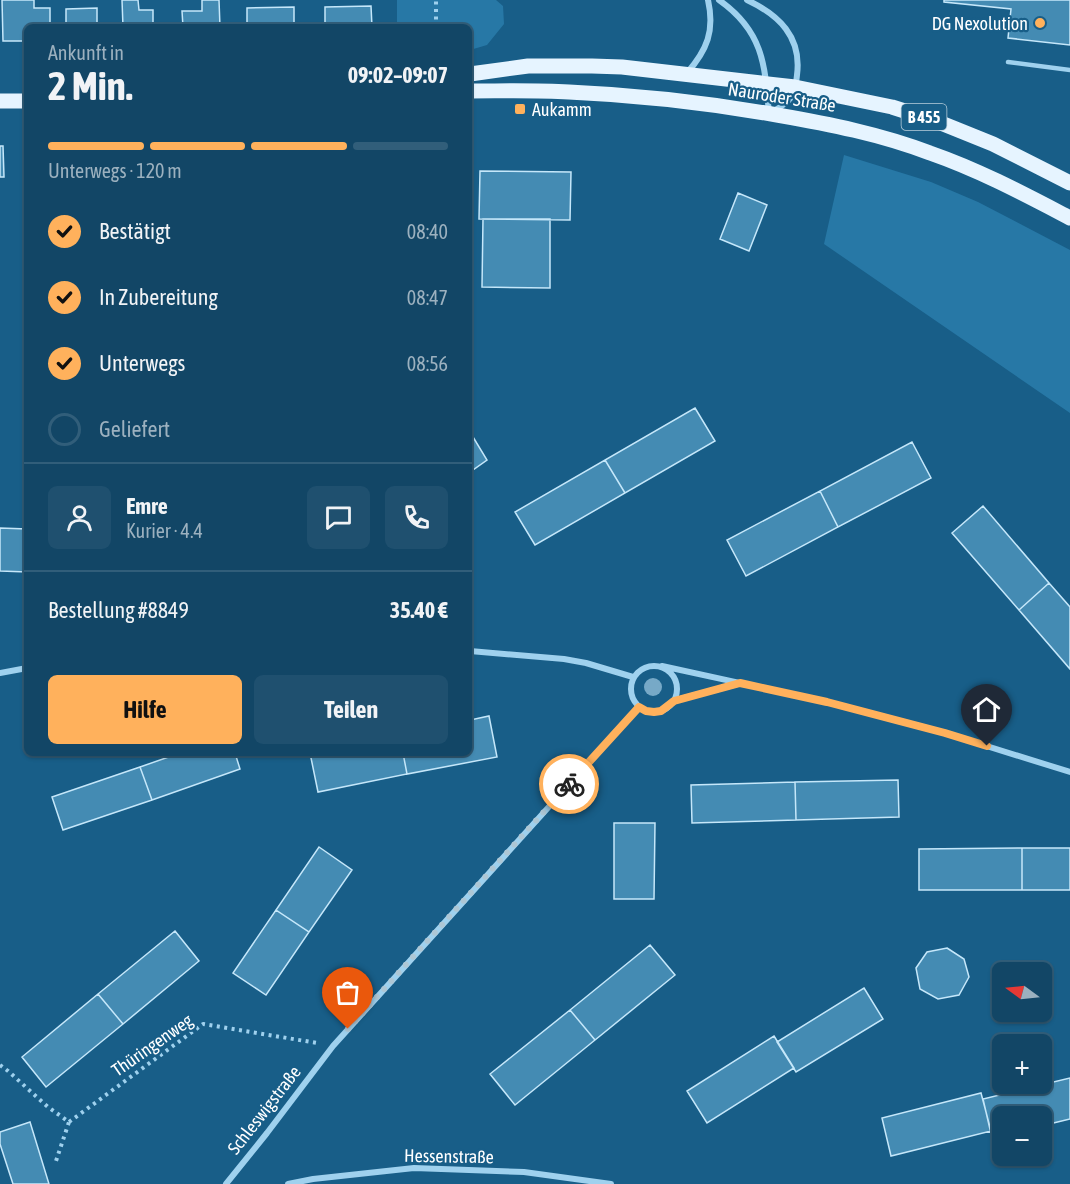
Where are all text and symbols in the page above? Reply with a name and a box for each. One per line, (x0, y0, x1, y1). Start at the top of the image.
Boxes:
place label: DG Nexolution (932, 13, 1028, 34)
marker: DG Nexolution (1033, 16, 1047, 30)
text: Ankunft in (48, 41, 124, 64)
text: 09:02–09:07 (348, 62, 448, 88)
text: 2 Min. (48, 64, 133, 108)
street label: Nauroder Straße (727, 78, 837, 116)
place label: Aukamm (532, 99, 592, 120)
marker: Aukamm (513, 102, 527, 116)
road number: B 455 (902, 104, 946, 130)
text: Unterwegs · 120 m (48, 159, 182, 182)
icon: check (48, 215, 81, 248)
text: Bestätigt (99, 218, 171, 244)
text: 08:40 (407, 220, 448, 243)
icon: check (48, 281, 81, 314)
text: In Zubereitung (99, 284, 218, 310)
text: 08:47 (407, 286, 448, 309)
icon: check (48, 347, 81, 380)
text: Unterwegs (99, 350, 185, 376)
text: 08:56 (407, 352, 448, 375)
text: Geliefert (99, 416, 170, 442)
button: person (48, 486, 111, 549)
button: chat (307, 486, 370, 549)
button: phone (385, 486, 448, 549)
text: Emre (126, 493, 168, 519)
text: Kurier · 4.4 (126, 519, 203, 542)
text: Bestellung #8849 (48, 597, 189, 623)
text: 35.40 € (390, 597, 448, 623)
button: Hilfe (48, 675, 242, 744)
button: Teilen (254, 675, 448, 744)
pin (961, 684, 1012, 746)
icon: home (970, 693, 1003, 726)
courier (539, 754, 599, 814)
icon: bike (553, 768, 586, 801)
north arrow (992, 962, 1052, 1022)
map controls (992, 962, 1052, 1166)
pin (322, 967, 373, 1029)
icon: bag (331, 976, 364, 1009)
street label: Thüringenweg (108, 1009, 197, 1081)
button: + (992, 1034, 1052, 1094)
street label: Schleswigstraße (223, 1062, 305, 1158)
button: − (992, 1106, 1052, 1166)
street label: Hessenstraße (404, 1145, 494, 1167)

